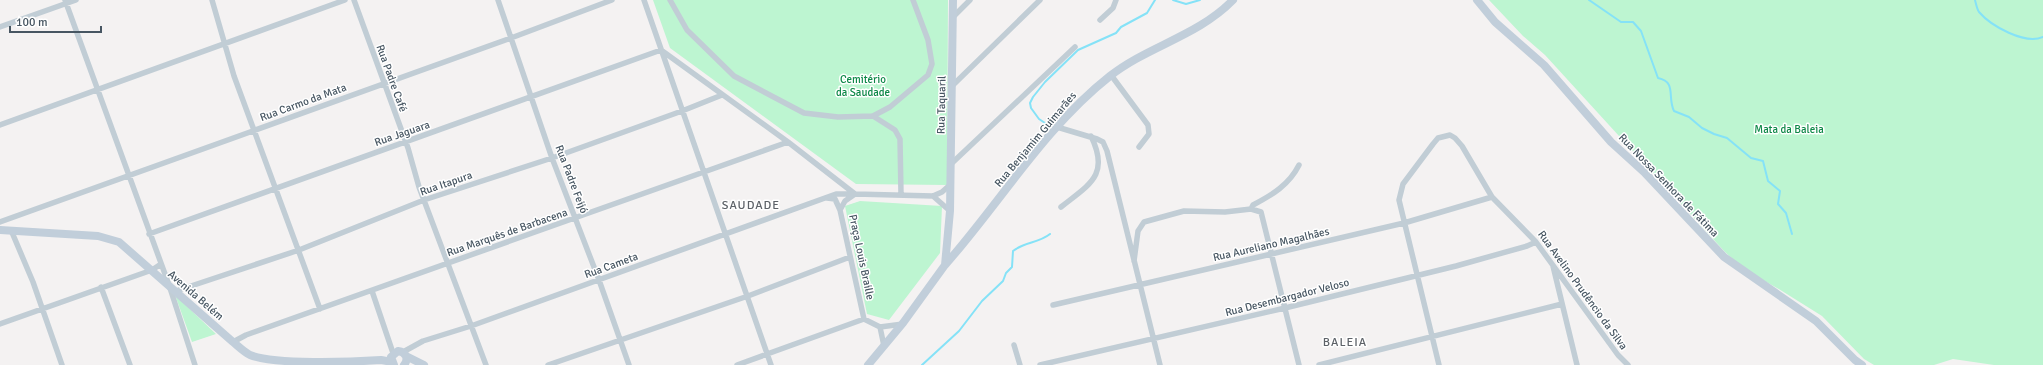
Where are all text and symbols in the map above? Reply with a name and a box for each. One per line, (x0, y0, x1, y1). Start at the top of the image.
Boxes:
scale bar (10, 8, 101, 34)
text: 100 m (16, 15, 48, 30)
street label: Rua Padre Café (373, 43, 410, 114)
park label: Cemitério da Saudade (836, 73, 890, 99)
street label: Rua Taquaril (934, 76, 949, 134)
street label: Rua Carmo da Mata (258, 81, 349, 124)
street label: Rua Benjamim Guimarães (992, 89, 1079, 190)
street label: Rua Jaguara (373, 118, 432, 149)
park label: Mata da Baleia (1754, 123, 1824, 136)
street label: Rua Nossa Senhora de Fátima (1616, 131, 1722, 240)
street label: Rua Padre Feijó (553, 143, 591, 215)
street label: Rua Itapura (418, 168, 474, 198)
district label: SAUDADE (722, 198, 780, 213)
street label: Rua Marquês de Barbacena (445, 206, 570, 259)
street label: Praça Louis Braille (846, 213, 877, 301)
street label: Rua Aureliano Magalhães (1212, 225, 1331, 264)
street label: Rua Avelino Prudêncio da Silva (1535, 228, 1630, 353)
street label: Rua Cameta (583, 250, 640, 281)
street label: Avenida Belém (165, 268, 226, 323)
street label: Rua Desembargador Veloso (1224, 276, 1351, 319)
district label: BALEIA (1323, 335, 1367, 350)

